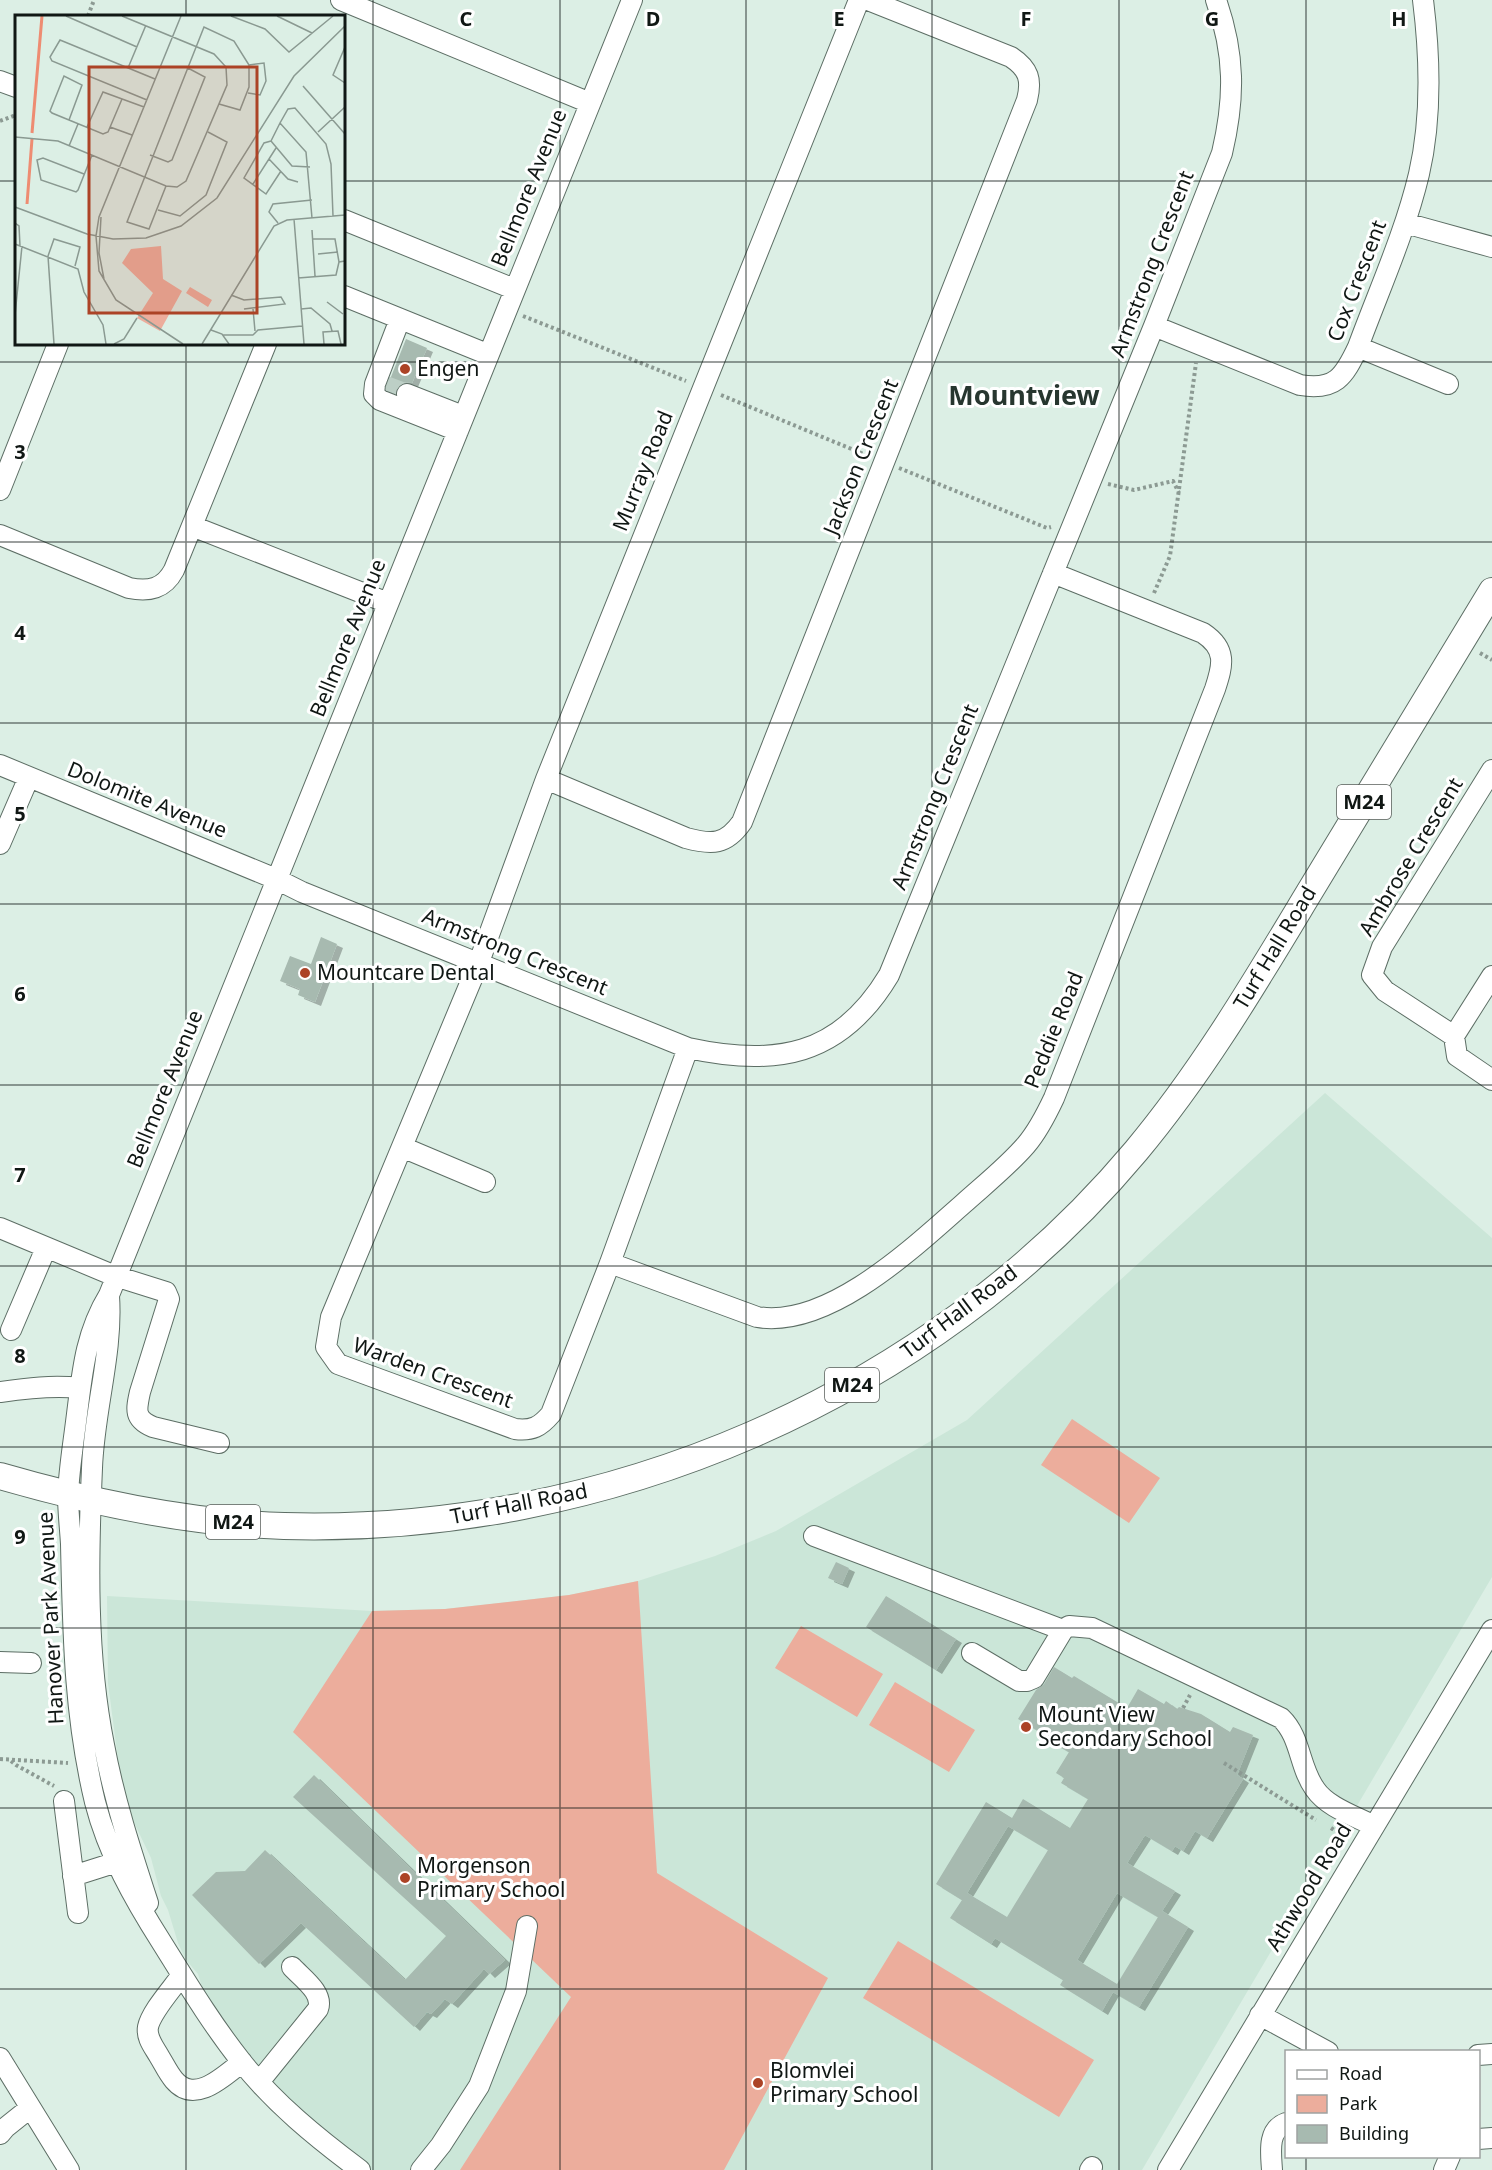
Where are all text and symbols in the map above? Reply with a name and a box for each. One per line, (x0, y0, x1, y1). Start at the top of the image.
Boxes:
text: C (460, 5, 473, 32)
text: D (646, 5, 660, 32)
text: E (833, 5, 845, 32)
text: F (1021, 5, 1031, 32)
text: G (1205, 5, 1219, 32)
text: H (1391, 5, 1407, 32)
inset map (15, 15, 345, 345)
street label: Bellmore Avenue (484, 105, 573, 271)
street label: Armstrong Crescent (1103, 166, 1200, 361)
street label: Cox Crescent (1320, 215, 1392, 345)
place label: Engen (417, 354, 479, 382)
marker: Engen (398, 362, 412, 376)
street label: Jackson Crescent (815, 374, 904, 541)
district label: Mountview (948, 376, 1100, 413)
street label: Murray Road (605, 406, 679, 535)
text: 3 (14, 438, 26, 465)
street label: Bellmore Avenue (303, 555, 392, 721)
text: 4 (14, 619, 26, 646)
street label: Armstrong Crescent (884, 699, 984, 893)
street label: Dolomite Avenue (63, 754, 231, 844)
street label: Ambrose Crescent (1352, 772, 1469, 941)
road number: M24 (1337, 785, 1391, 819)
text: 5 (14, 800, 26, 827)
street label: Turf Hall Road (1226, 881, 1322, 1014)
street label: Armstrong Crescent (419, 901, 613, 1001)
place label: Mountcare Dental (317, 958, 495, 986)
marker: Mountcare Dental (298, 966, 312, 980)
street label: Peddie Road (1017, 967, 1089, 1092)
text: 6 (14, 980, 26, 1007)
street label: Bellmore Avenue (120, 1006, 209, 1172)
text: 7 (14, 1161, 26, 1188)
street label: Turf Hall Road (894, 1258, 1022, 1364)
street label: Warden Crescent (349, 1330, 518, 1414)
text: 8 (14, 1342, 26, 1369)
road number: M24 (825, 1368, 879, 1402)
street label: Turf Hall Road (448, 1476, 590, 1530)
road number: M24 (206, 1505, 260, 1539)
street label: Hanover Park Avenue (30, 1511, 70, 1725)
text: 9 (14, 1523, 26, 1550)
place label: Mount View Secondary School (1038, 1700, 1212, 1752)
marker: Mount View Secondary School (1019, 1720, 1033, 1734)
street label: Athwood Road (1259, 1817, 1357, 1956)
place label: Morgenson Primary School (417, 1851, 565, 1903)
marker: Morgenson Primary School (398, 1871, 412, 1885)
legend (1285, 2050, 1480, 2158)
place label: Blomvlei Primary School (770, 2056, 918, 2108)
text: Road (1339, 2061, 1382, 2085)
marker: Blomvlei Primary School (751, 2076, 765, 2090)
text: Park (1339, 2091, 1377, 2115)
text: Building (1339, 2121, 1409, 2145)

